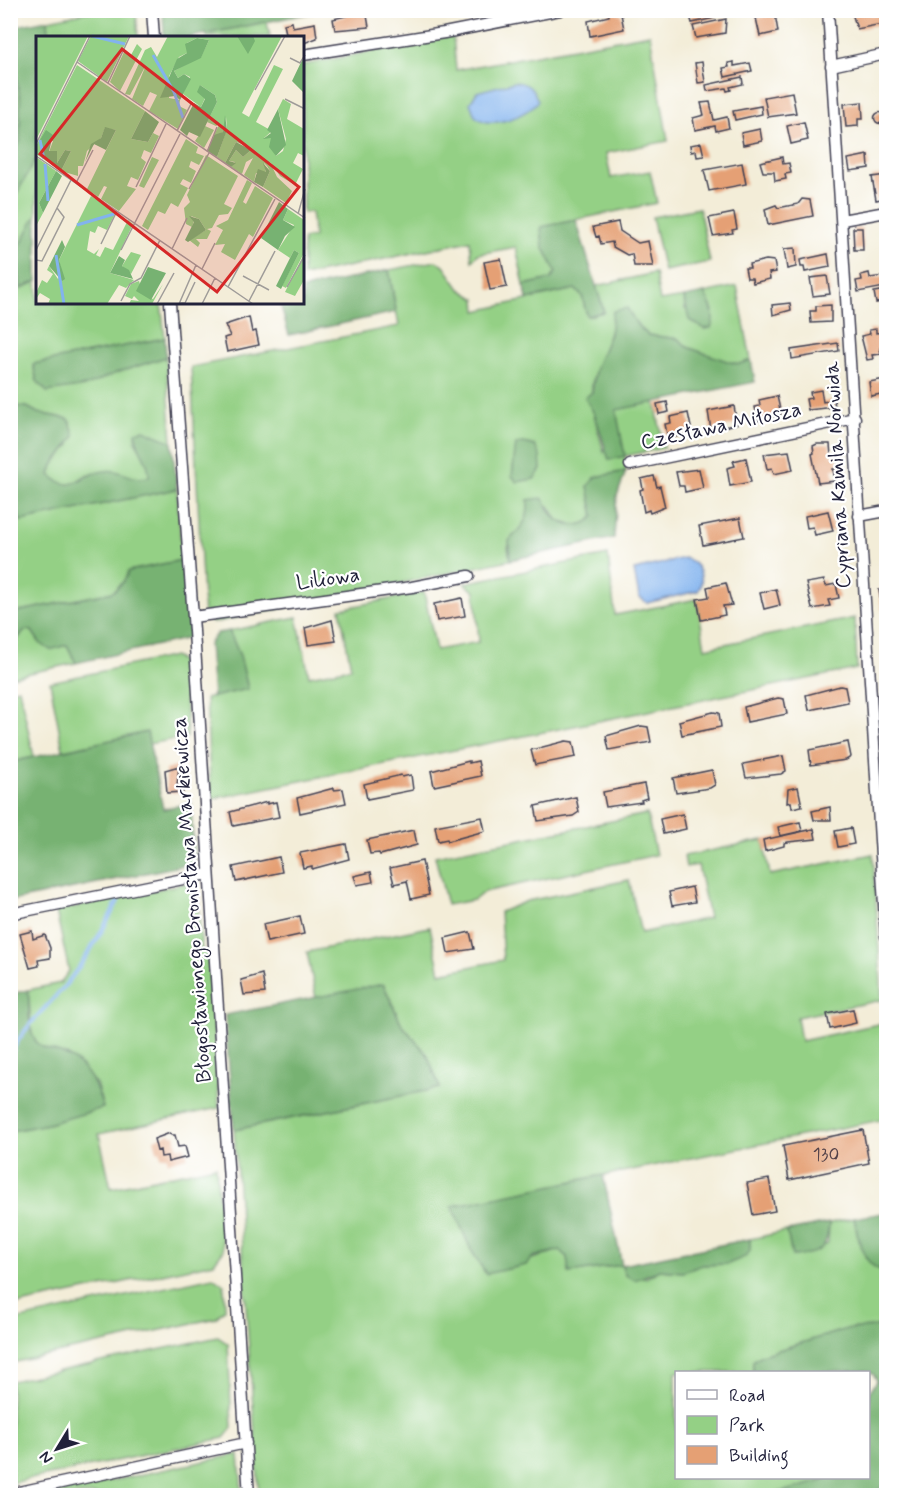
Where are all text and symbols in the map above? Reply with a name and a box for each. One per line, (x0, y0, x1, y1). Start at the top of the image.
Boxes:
inset map (36, 36, 304, 304)
street label: Cypriana Kamila Norwida (818, 360, 858, 589)
street label: Czesława Miłosza (638, 395, 804, 457)
street label: Liliowa (295, 561, 361, 597)
street label: Błogosławionego Bronisława Markiewicza (165, 716, 220, 1084)
house number: 130 (813, 1143, 839, 1167)
legend (675, 1371, 870, 1479)
text: Road (729, 1384, 765, 1408)
text: Park (729, 1414, 765, 1438)
north arrow (27, 1419, 87, 1479)
text: Building (729, 1444, 789, 1470)
text: N (35, 1447, 58, 1468)

